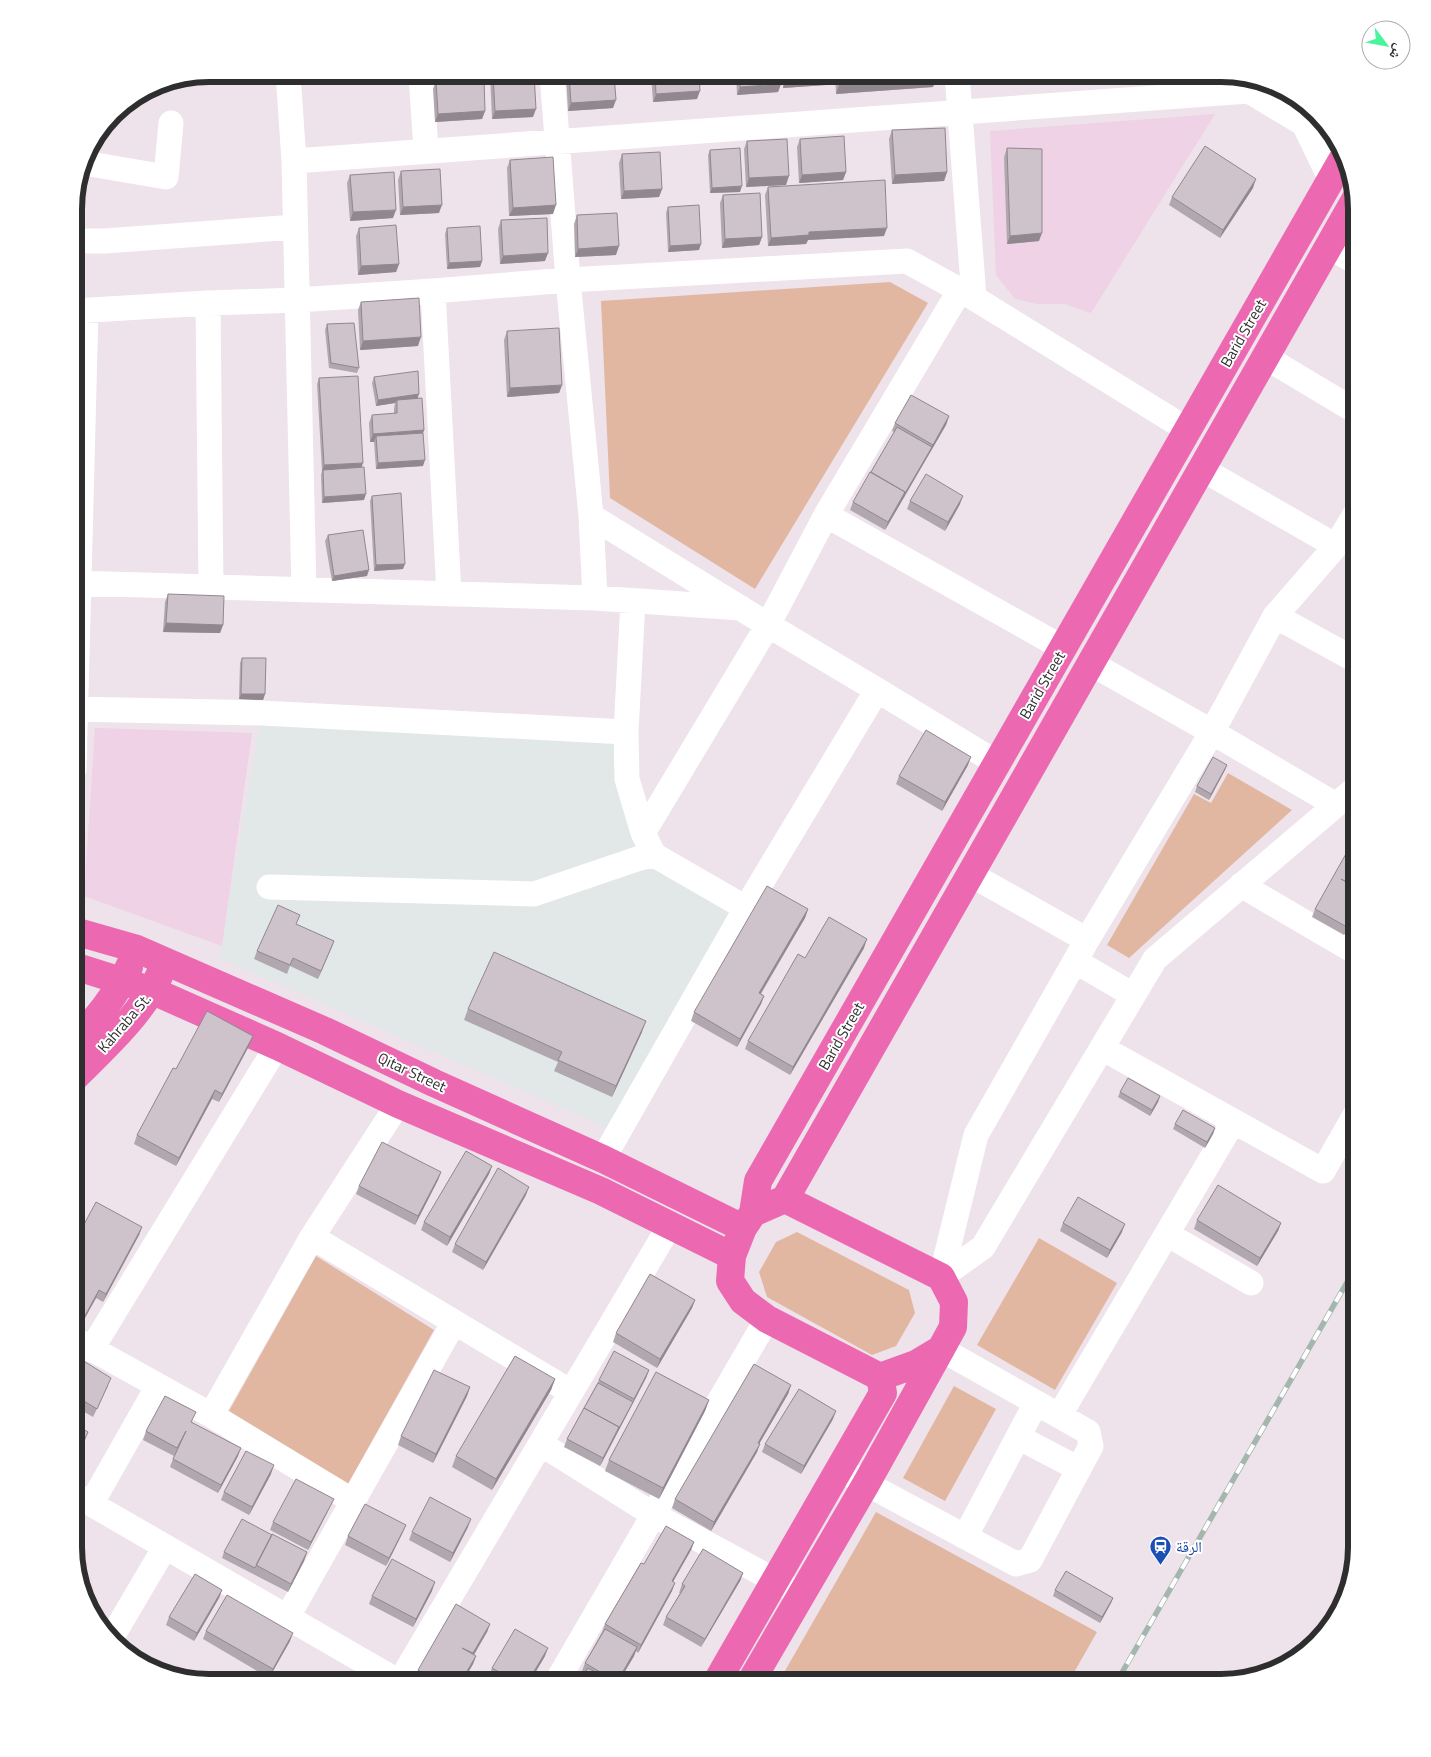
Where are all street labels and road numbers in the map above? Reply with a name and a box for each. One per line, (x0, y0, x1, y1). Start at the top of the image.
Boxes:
street label: Barid Street (1214, 294, 1272, 371)
street label: Barid Street (1013, 646, 1071, 723)
street label: Kahraba St. (92, 988, 156, 1058)
street label: Barid Street (812, 997, 870, 1074)
street label: Qitar Street (374, 1046, 451, 1098)

